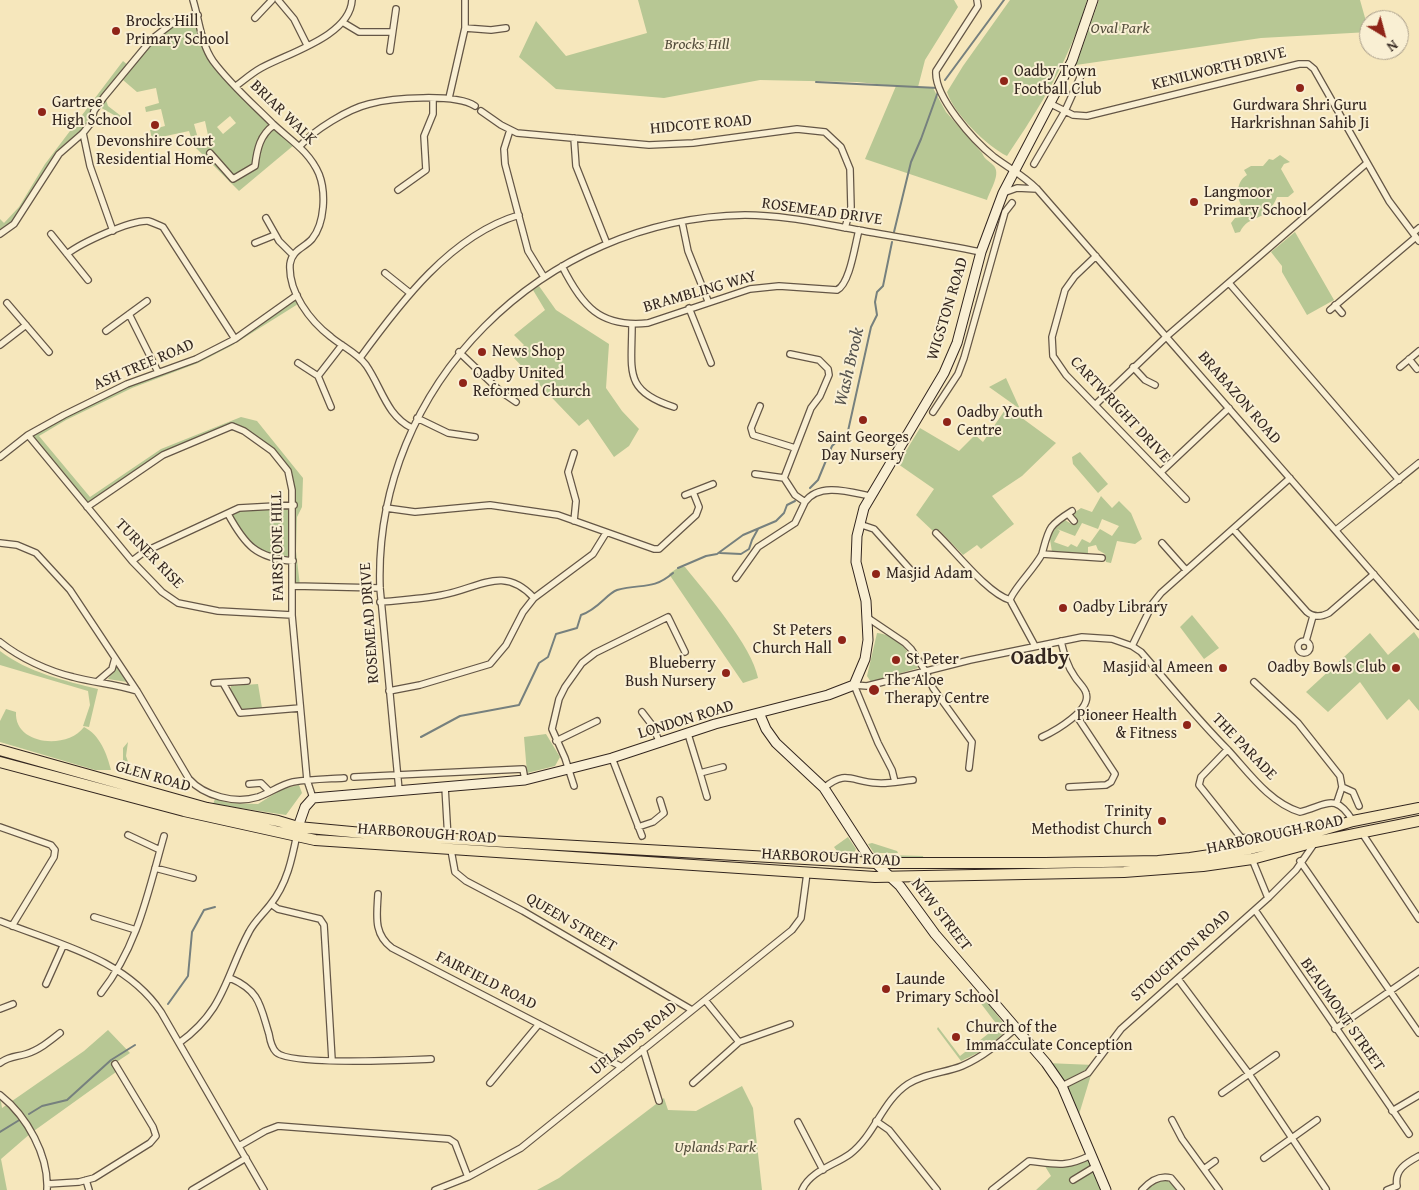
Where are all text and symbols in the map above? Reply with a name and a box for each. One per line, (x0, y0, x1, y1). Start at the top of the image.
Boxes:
north arrow (1359, 10, 1409, 60)
place label: Brocks Hill Primary School (126, 12, 229, 50)
park label: Oval Park (1091, 19, 1149, 39)
marker: Brocks Hill Primary School (110, 25, 122, 37)
park label: Brocks Hill (664, 35, 730, 55)
text: N (1383, 35, 1402, 57)
street label: KENILWORTH DRIVE (1150, 43, 1288, 95)
place label: Oadby Town Football Club (1014, 62, 1102, 100)
marker: Oadby Town Football Club (998, 75, 1010, 87)
street label: BRIAR WALK (246, 77, 320, 149)
marker: Gurdwara Shri Guru Harkrishnan Sahib Ji (1294, 82, 1306, 94)
place label: Gartree High School (52, 93, 132, 131)
place label: Gurdwara Shri Guru Harkrishnan Sahib Ji (1231, 96, 1369, 134)
marker: Gartree High School (36, 106, 48, 118)
street label: HIDCOTE ROAD (649, 111, 753, 139)
marker: Devonshire Court Residential Home (149, 119, 161, 131)
place label: Devonshire Court Residential Home (96, 132, 214, 170)
place label: Langmoor Primary School (1204, 183, 1307, 221)
street label: ROSEMEAD DRIVE (761, 194, 883, 230)
marker: Langmoor Primary School (1188, 196, 1200, 208)
street label: WIGSTON ROAD (923, 255, 973, 363)
street label: BRAMBLING WAY (641, 267, 759, 317)
water label: Wash Brook (830, 325, 870, 409)
street label: ASH TREE ROAD (91, 335, 197, 395)
place label: News Shop (492, 342, 565, 362)
marker: News Shop (476, 346, 488, 358)
street label: BRABAZON ROAD (1193, 348, 1285, 448)
street label: CARTWRIGHT DRIVE (1066, 353, 1174, 467)
place label: Oadby United Reformed Church (473, 364, 591, 402)
marker: Oadby United Reformed Church (457, 377, 469, 389)
place label: Oadby Youth Centre (957, 403, 1043, 441)
marker: Saint Georges Day Nursery (857, 414, 869, 426)
marker: Oadby Youth Centre (941, 416, 953, 428)
place label: Saint Georges Day Nursery (817, 428, 909, 466)
street label: FAIRSTONE HILL (267, 491, 289, 601)
street label: TURNER RISE (111, 515, 187, 593)
street label: ROSEMEAD DRIVE (356, 562, 384, 684)
place label: Masjid Adam (886, 564, 973, 584)
marker: Masjid Adam (870, 568, 882, 580)
place label: Oadby Library (1073, 598, 1168, 618)
marker: Oadby Library (1057, 602, 1069, 614)
place label: St Peters Church Hall (753, 621, 832, 659)
marker: St Peters Church Hall (836, 634, 848, 646)
district label: Oadby (1011, 646, 1069, 672)
place label: St Peter (906, 650, 959, 670)
place label: Blueberry Bush Nursery (625, 654, 716, 692)
marker: St Peter (890, 654, 902, 666)
place label: Masjid al Ameen (1103, 658, 1213, 678)
place label: Oadby Bowls Club (1268, 658, 1386, 678)
marker: Masjid al Ameen (1217, 662, 1229, 674)
marker: Oadby Bowls Club (1390, 662, 1402, 674)
marker: Blueberry Bush Nursery (720, 667, 732, 679)
place label: The Aloe Therapy Centre (885, 671, 989, 709)
marker: The Aloe Therapy Centre (867, 683, 881, 697)
street label: LONDON ROAD (636, 696, 736, 744)
place label: Pioneer Health & Fitness (1077, 706, 1177, 744)
street label: THE PARADE (1207, 710, 1281, 784)
marker: Pioneer Health & Fitness (1181, 719, 1193, 731)
street label: GLEN ROAD (113, 757, 193, 797)
place label: Trinity Methodist Church (1032, 802, 1152, 840)
street label: HARBOROUGH ROAD (1205, 811, 1345, 859)
marker: Trinity Methodist Church (1156, 815, 1168, 827)
street label: HARBOROUGH ROAD (357, 820, 497, 848)
street label: HARBOROUGH ROAD (761, 845, 901, 871)
street label: NEW STREET (907, 875, 975, 955)
street label: QUEEN STREET (522, 889, 620, 957)
street label: STOUGHTON ROAD (1127, 906, 1235, 1006)
street label: FAIRFIELD ROAD (433, 947, 539, 1015)
street label: BEAUMONT STREET (1296, 955, 1388, 1075)
place label: Launde Primary School (896, 970, 999, 1008)
marker: Launde Primary School (880, 983, 892, 995)
street label: UPLANDS ROAD (587, 998, 681, 1080)
place label: Church of the Immacculate Conception (966, 1018, 1133, 1056)
marker: Church of the Immacculate Conception (950, 1031, 962, 1043)
park label: Uplands Park (674, 1138, 756, 1158)

